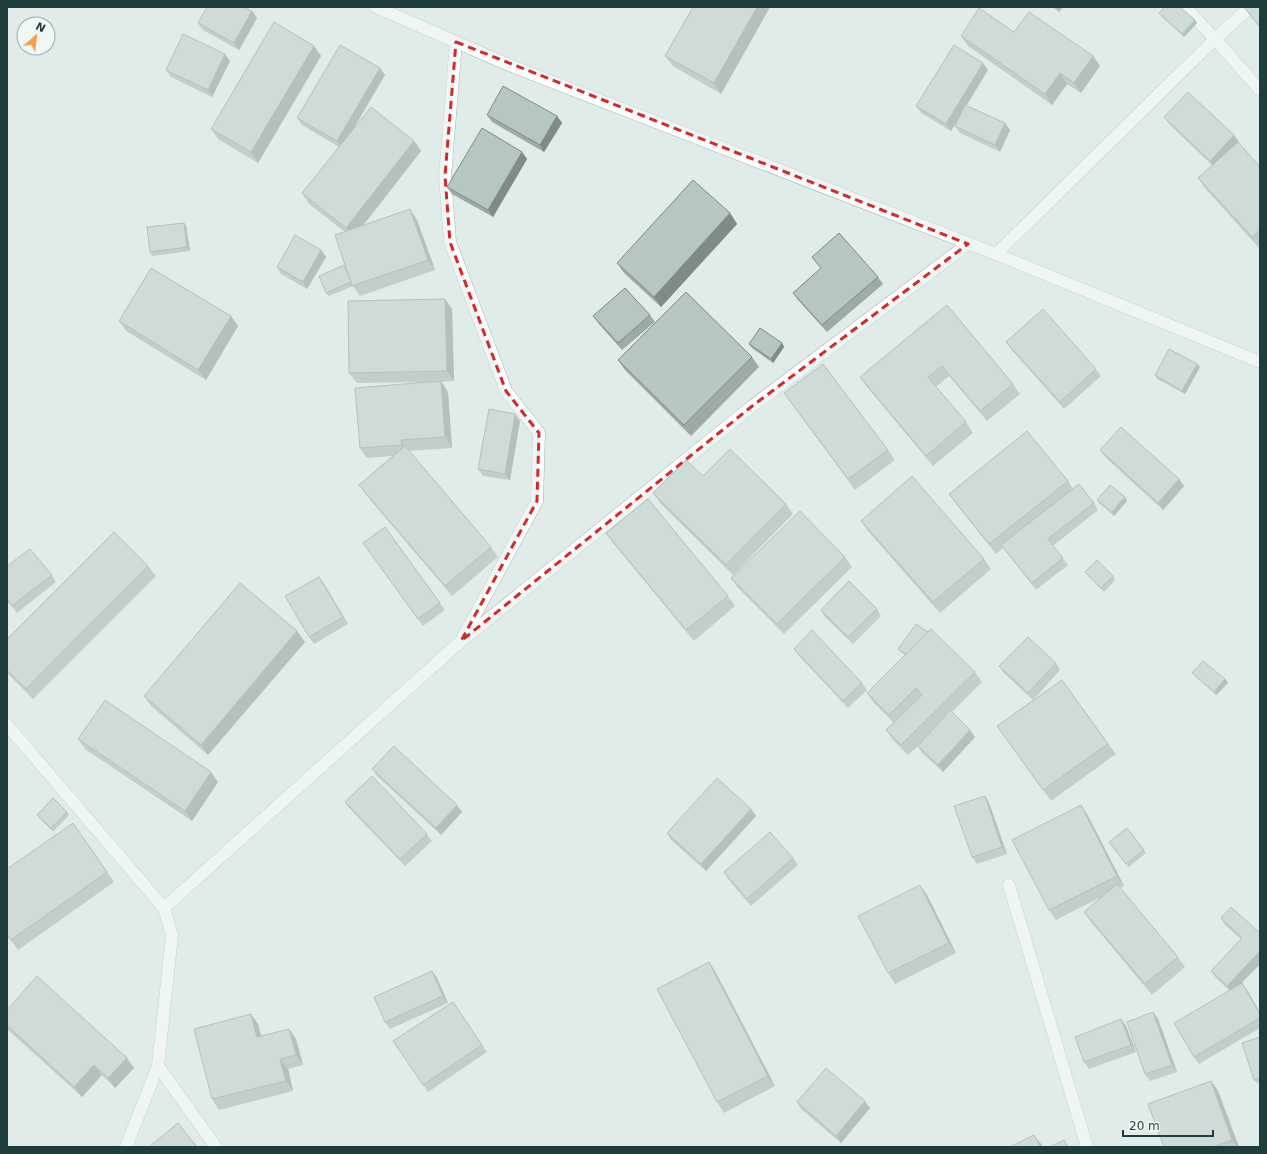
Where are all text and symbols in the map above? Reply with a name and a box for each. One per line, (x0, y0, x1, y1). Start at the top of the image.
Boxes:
north arrow (16, 16, 56, 56)
text: N (33, 20, 48, 36)
scale bar (1123, 1112, 1213, 1138)
text: 20 m (1129, 1119, 1160, 1133)

